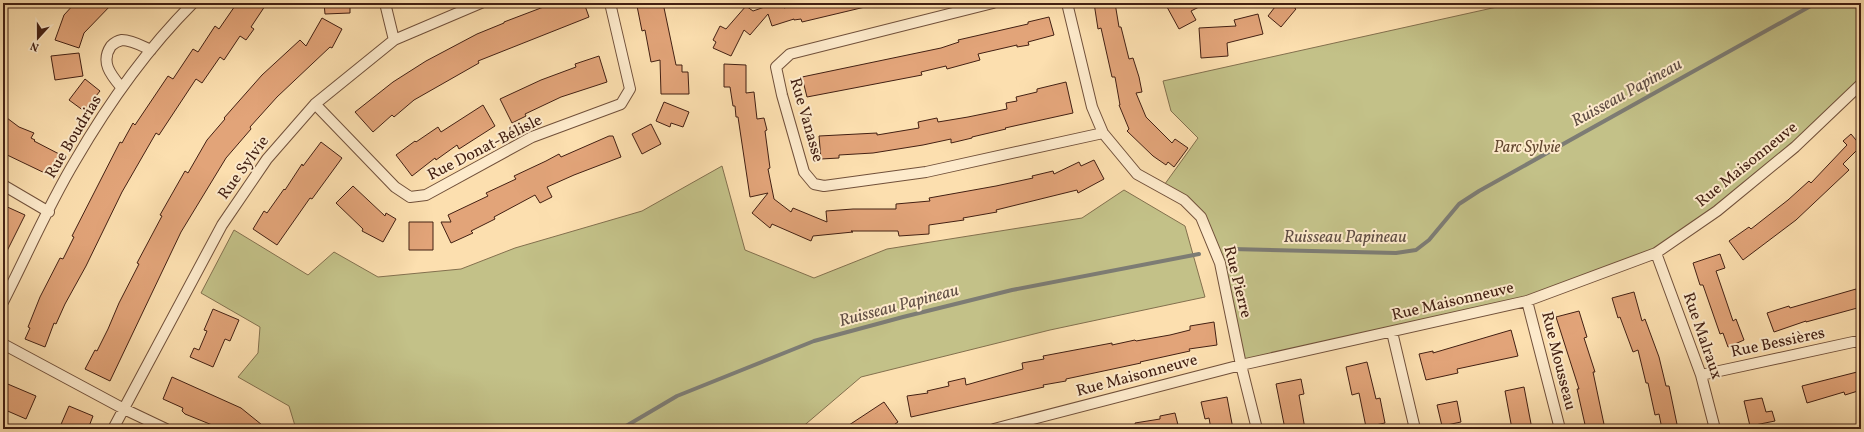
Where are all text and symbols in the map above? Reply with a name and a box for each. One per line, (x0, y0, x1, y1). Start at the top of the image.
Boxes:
north arrow (18, 18, 58, 58)
text: N (29, 38, 41, 54)
water label: Ruisseau Papineau (1568, 53, 1687, 133)
street label: Rue Vanasse (783, 75, 829, 165)
street label: Rue Boudrias (40, 91, 108, 183)
street label: Rue Donat-Bélisle (424, 110, 546, 186)
street label: Rue Maisonneuve (1692, 117, 1802, 213)
street label: Rue Sylvie (213, 132, 275, 204)
park label: Parc Sylvie (1494, 137, 1561, 159)
water label: Ruisseau Papineau (1283, 226, 1407, 249)
street label: Rue Pierre (1217, 244, 1257, 320)
street label: Rue Maisonneuve (1390, 277, 1516, 327)
water label: Ruisseau Papineau (837, 279, 962, 333)
street label: Rue Malraux (1677, 290, 1727, 382)
street label: Rue Mousseau (1535, 309, 1581, 413)
street label: Rue Bessières (1729, 322, 1827, 364)
street label: Rue Maisonneuve (1074, 349, 1200, 403)

